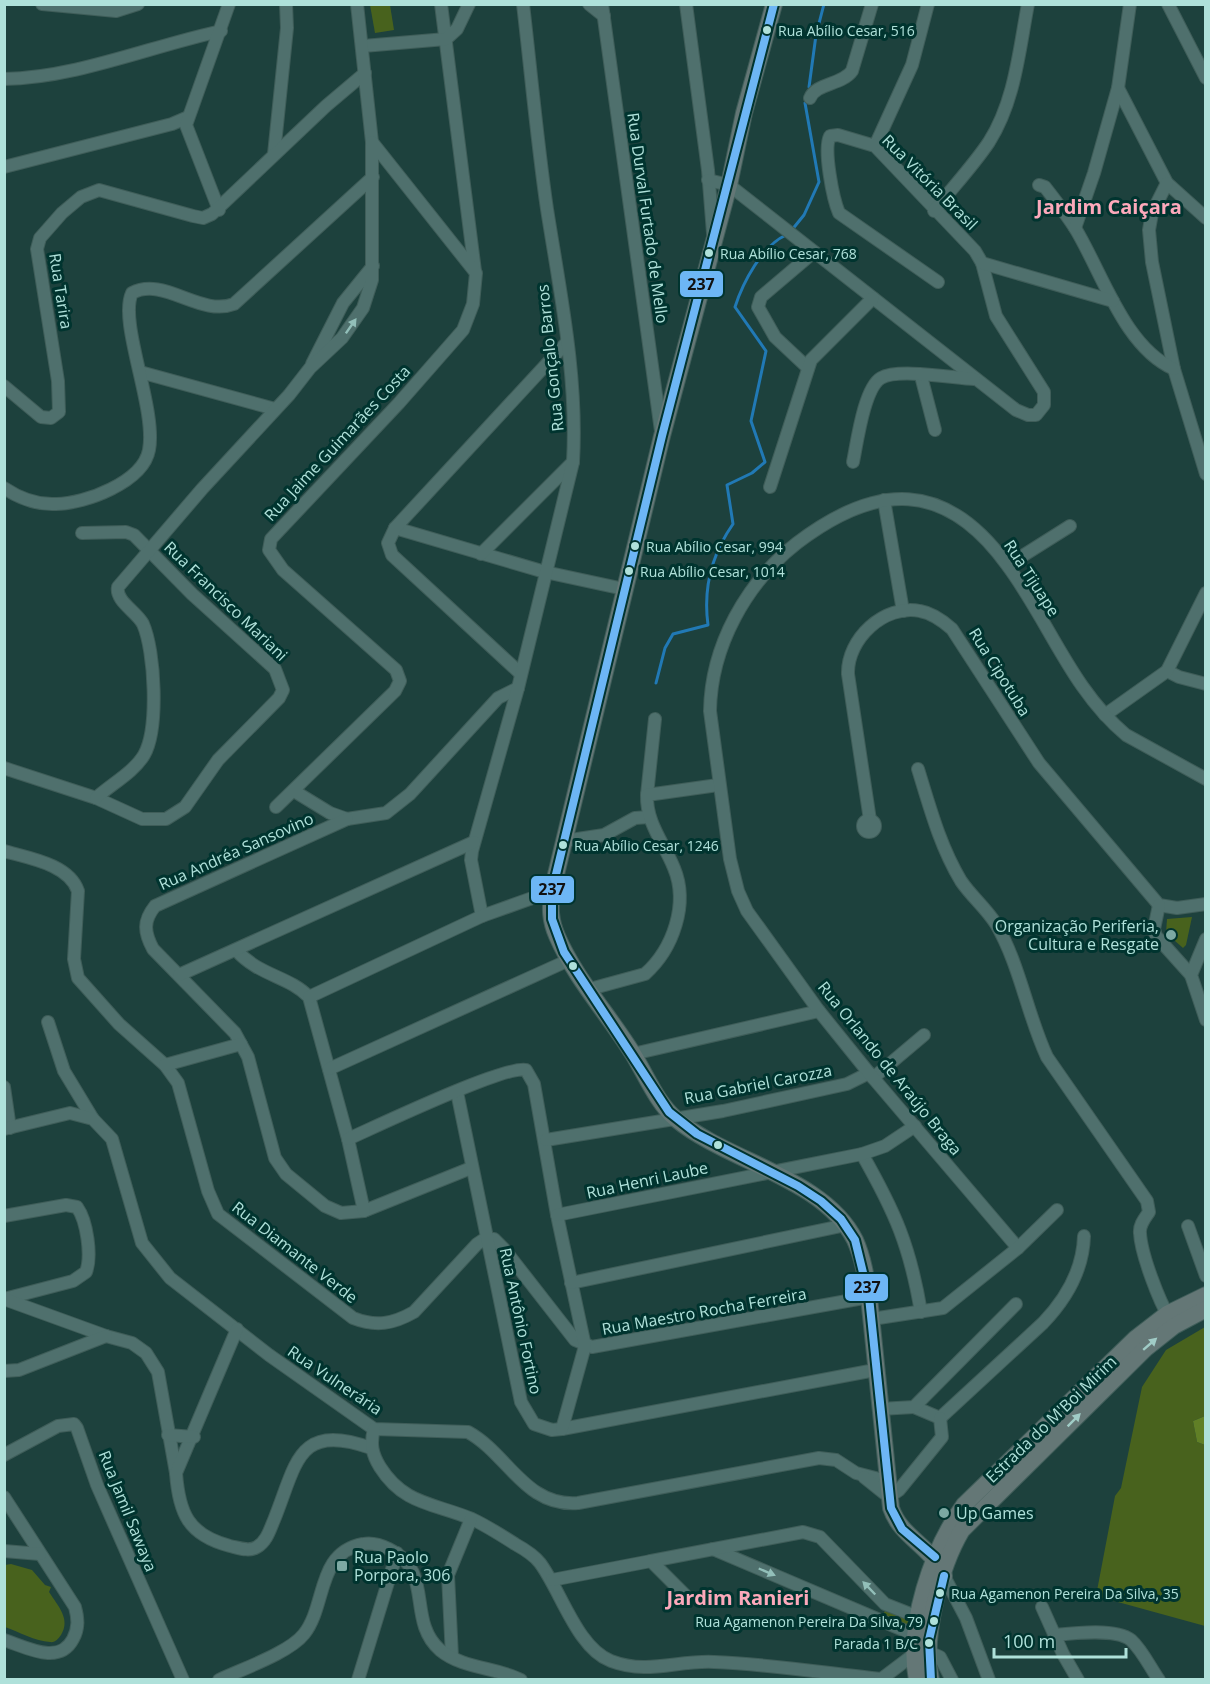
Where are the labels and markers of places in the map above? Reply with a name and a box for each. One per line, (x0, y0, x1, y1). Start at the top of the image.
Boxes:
place label: Rua Abílio Cesar, 516 (778, 21, 915, 40)
marker: Rua Abílio Cesar, 516 (761, 24, 773, 36)
place label: Rua Abílio Cesar, 768 (720, 244, 857, 263)
marker: Rua Abílio Cesar, 768 (703, 247, 715, 259)
place label: Rua Abílio Cesar, 994 (646, 537, 783, 556)
marker: Rua Abílio Cesar, 994 (629, 540, 641, 552)
place label: Rua Abílio Cesar, 1014 (640, 562, 785, 581)
marker: Rua Abílio Cesar, 1014 (623, 565, 635, 577)
place label: Rua Abílio Cesar, 1246 (574, 836, 719, 855)
marker: Rua Abílio Cesar, 1246 (557, 839, 569, 851)
place label: Organização Periferia, Cultura e Resgate (995, 915, 1159, 955)
marker: Organização Periferia, Cultura e Resgate (1164, 928, 1178, 942)
unlabelled marker (567, 960, 579, 972)
unlabelled marker (712, 1139, 724, 1151)
place label: Up Games (956, 1502, 1034, 1524)
marker: Up Games (937, 1506, 951, 1520)
place label: Rua Paolo Porpora, 306 (354, 1546, 450, 1586)
marker: Rua Paolo Porpora, 306 (335, 1559, 349, 1573)
place label: Rua Agamenon Pereira Da Silva, 35 (951, 1584, 1179, 1603)
marker: Rua Agamenon Pereira Da Silva, 35 (934, 1587, 946, 1599)
place label: Rua Agamenon Pereira Da Silva, 79 (695, 1612, 923, 1631)
marker: Rua Agamenon Pereira Da Silva, 79 (928, 1615, 940, 1627)
place label: Parada 1 B/C (834, 1634, 918, 1653)
marker: Parada 1 B/C (923, 1637, 935, 1649)

